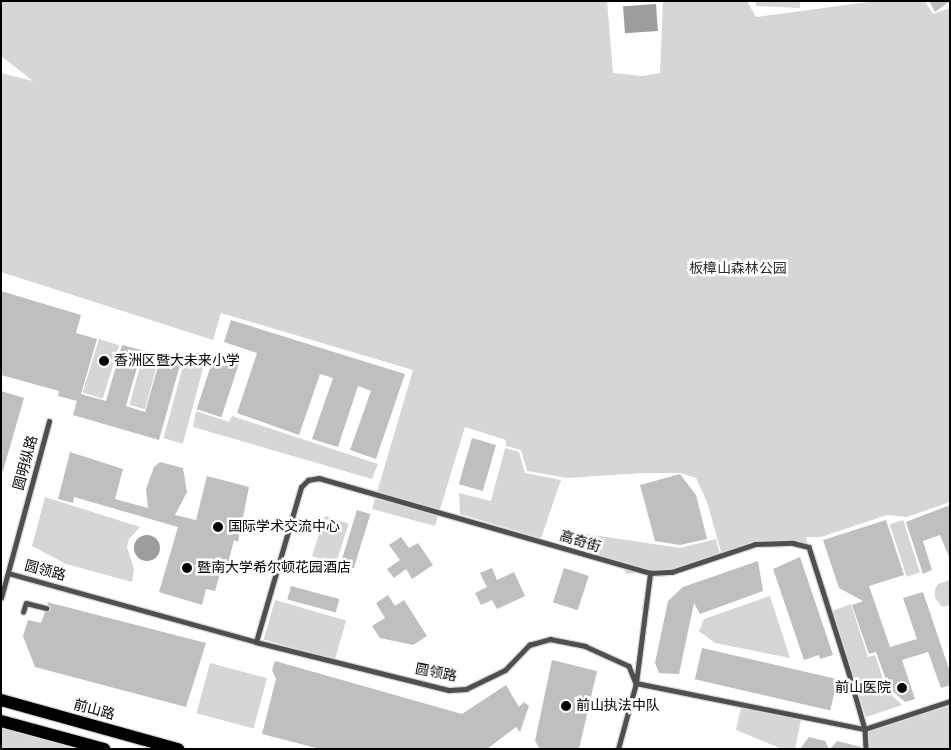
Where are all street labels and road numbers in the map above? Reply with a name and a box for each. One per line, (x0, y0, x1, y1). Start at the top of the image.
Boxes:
street label: 圆明纵路 (11, 434, 41, 492)
street label: 高奇街 (557, 528, 603, 556)
street label: 圆领路 (23, 557, 67, 585)
street label: 圆领路 (414, 661, 458, 685)
street label: 前山路 (72, 696, 116, 724)

